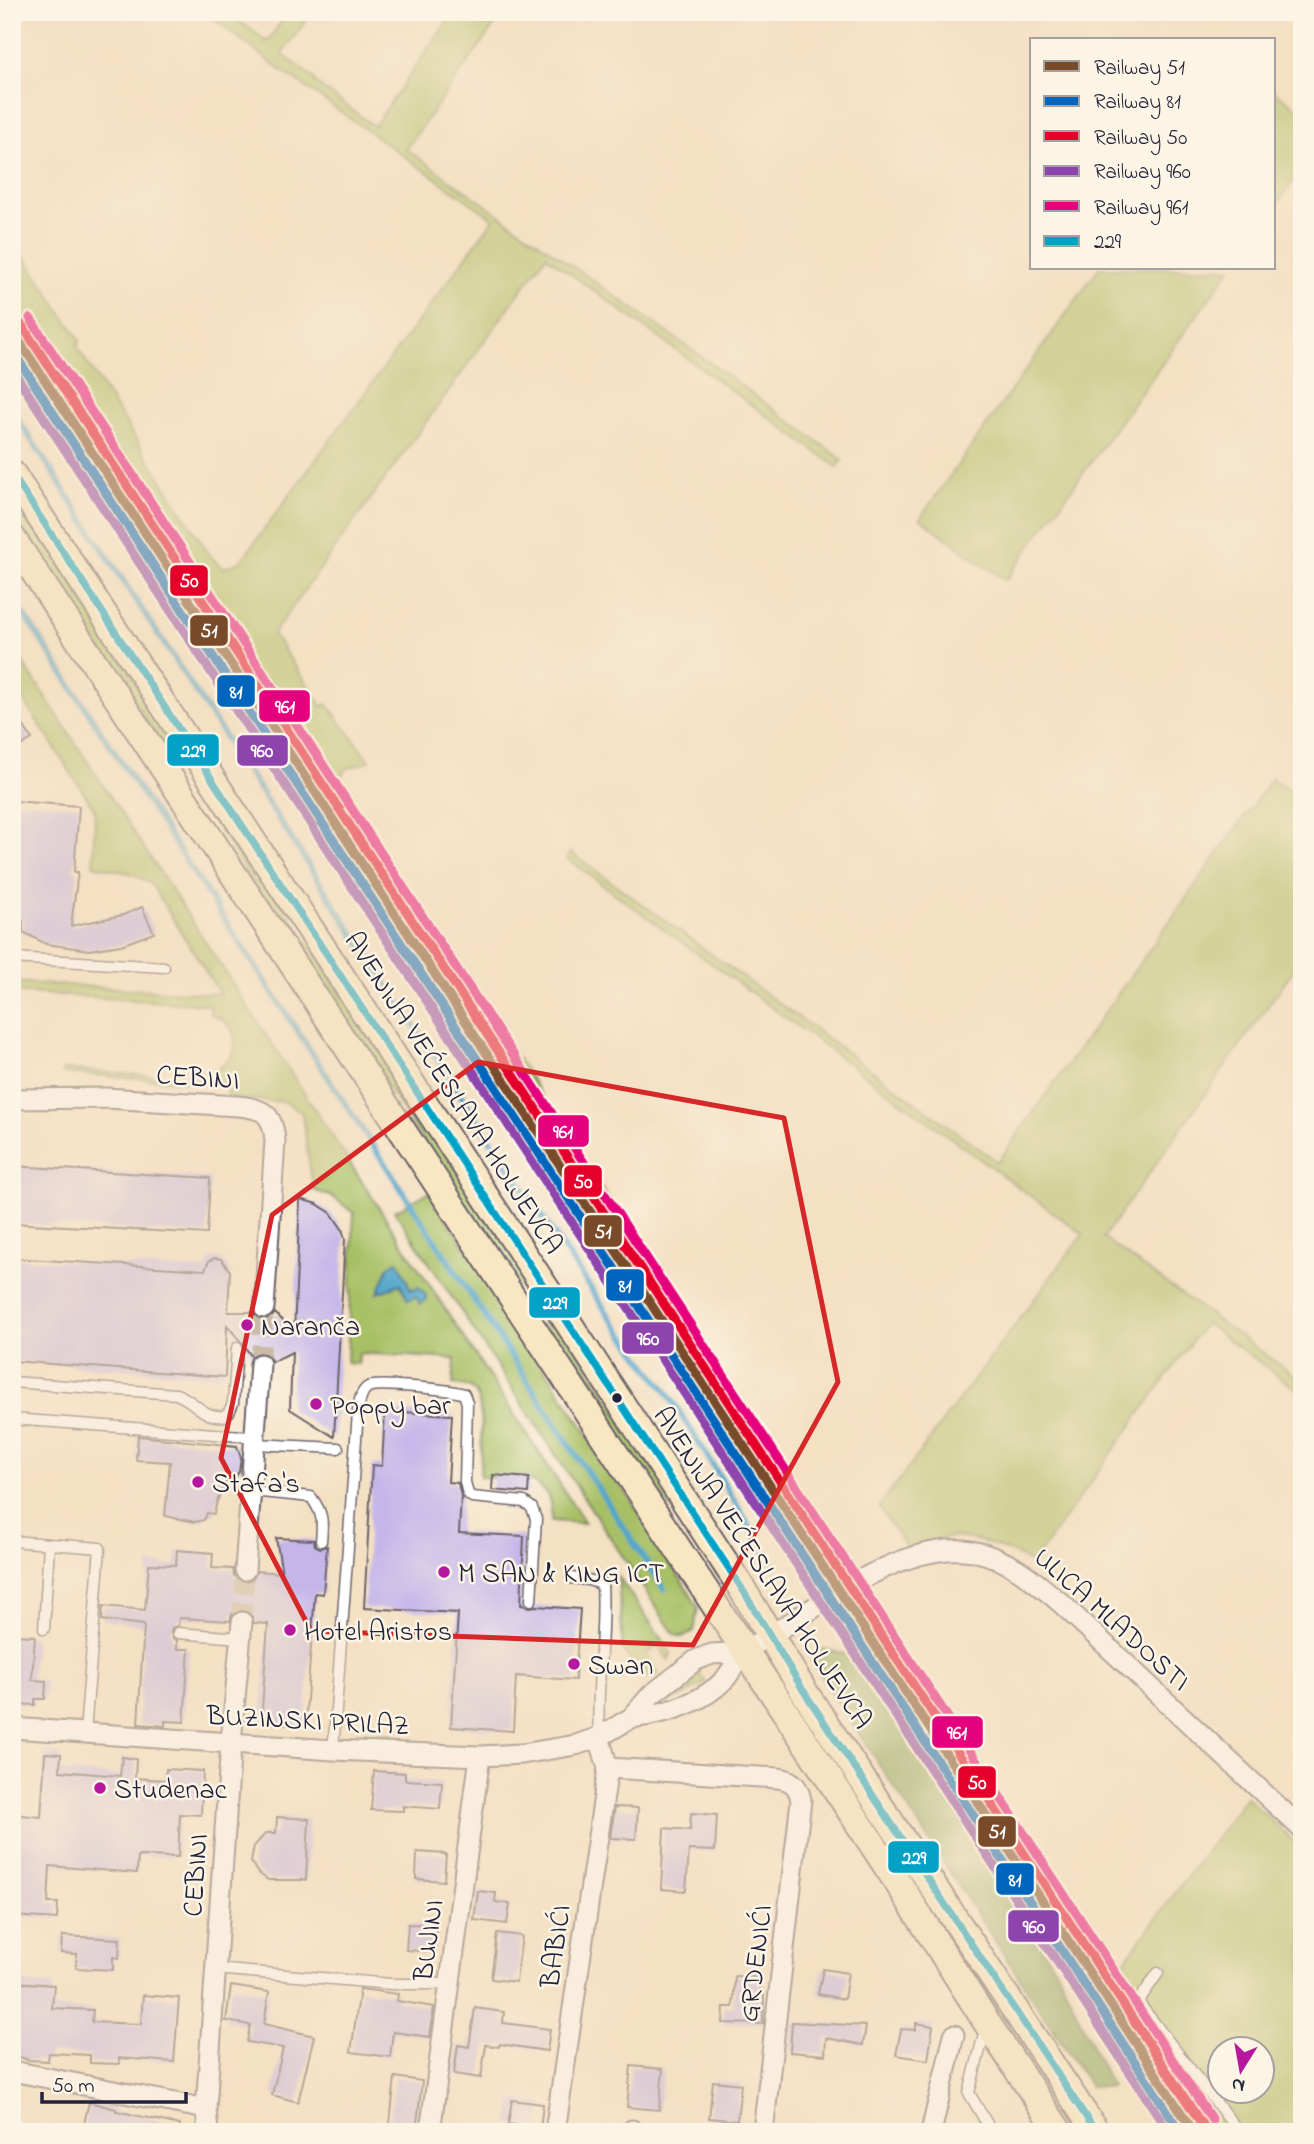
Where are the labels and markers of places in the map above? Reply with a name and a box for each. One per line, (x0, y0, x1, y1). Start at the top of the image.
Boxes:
place label: Naranča (261, 1308, 360, 1349)
marker: Naranča (239, 1317, 255, 1333)
place label: Poppy bar (330, 1387, 451, 1428)
unlabelled marker (610, 1391, 624, 1405)
marker: Poppy bar (308, 1396, 324, 1412)
place label: Stafa's (212, 1465, 300, 1506)
marker: Stafa's (190, 1474, 206, 1490)
place label: M SAN & KING ICT (458, 1555, 665, 1596)
marker: M SAN & KING ICT (436, 1564, 452, 1580)
place label: Hotel Aristos (304, 1613, 452, 1654)
marker: Hotel Aristos (282, 1622, 298, 1638)
place label: Swan (588, 1647, 653, 1688)
marker: Swan (566, 1656, 582, 1672)
place label: Studenac (114, 1771, 228, 1812)
marker: Studenac (92, 1780, 108, 1796)

